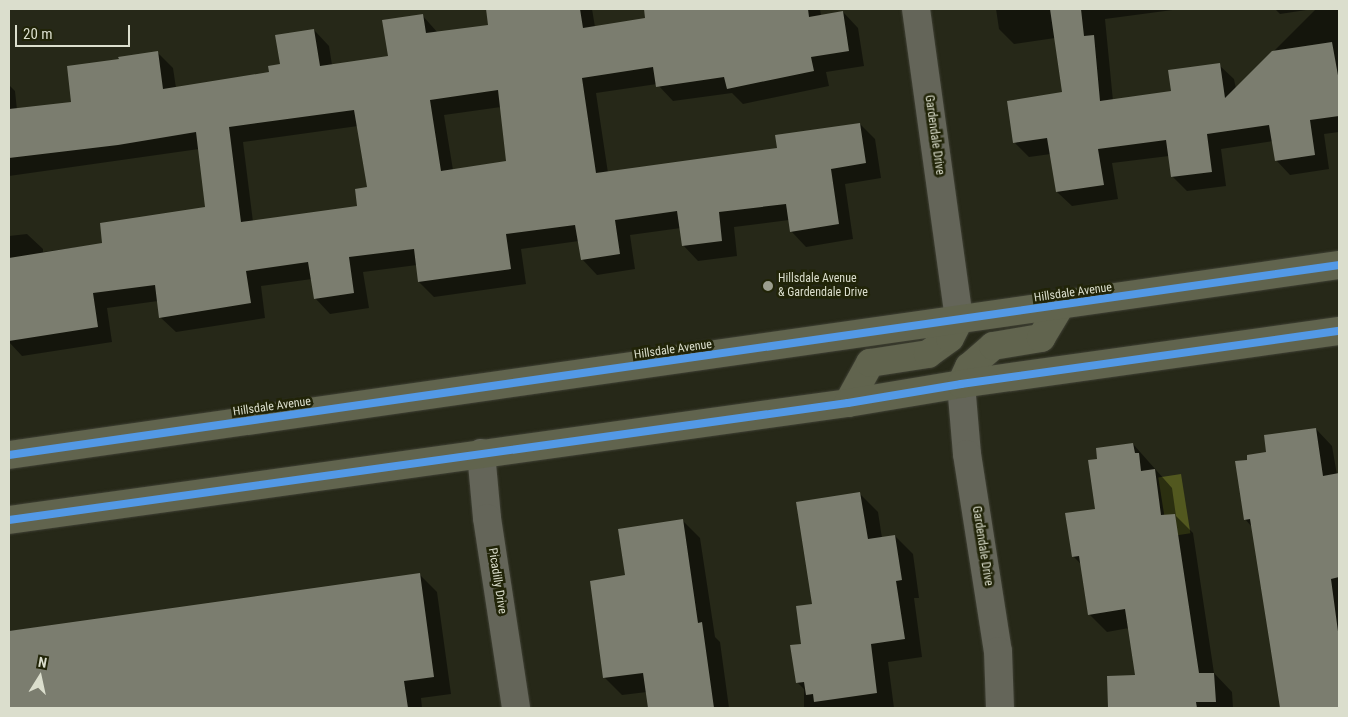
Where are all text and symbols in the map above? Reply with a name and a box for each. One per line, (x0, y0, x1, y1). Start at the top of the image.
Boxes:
scale bar (18, 15, 132, 47)
text: 20 m (23, 25, 53, 43)
street label: Gardendale Drive (921, 94, 947, 176)
place label: Hillsdale Avenue & Gardendale Drive (778, 272, 868, 300)
marker: Hillsdale Avenue & Gardendale Drive (762, 280, 774, 292)
street label: Hillsdale Avenue (1033, 280, 1113, 306)
street label: Hillsdale Avenue (633, 337, 713, 363)
street label: Hillsdale Avenue (232, 394, 312, 420)
street label: Gardendale Drive (969, 505, 995, 587)
street label: Picadilly Drive (485, 547, 509, 615)
north arrow (15, 652, 65, 702)
text: N (37, 654, 48, 671)

